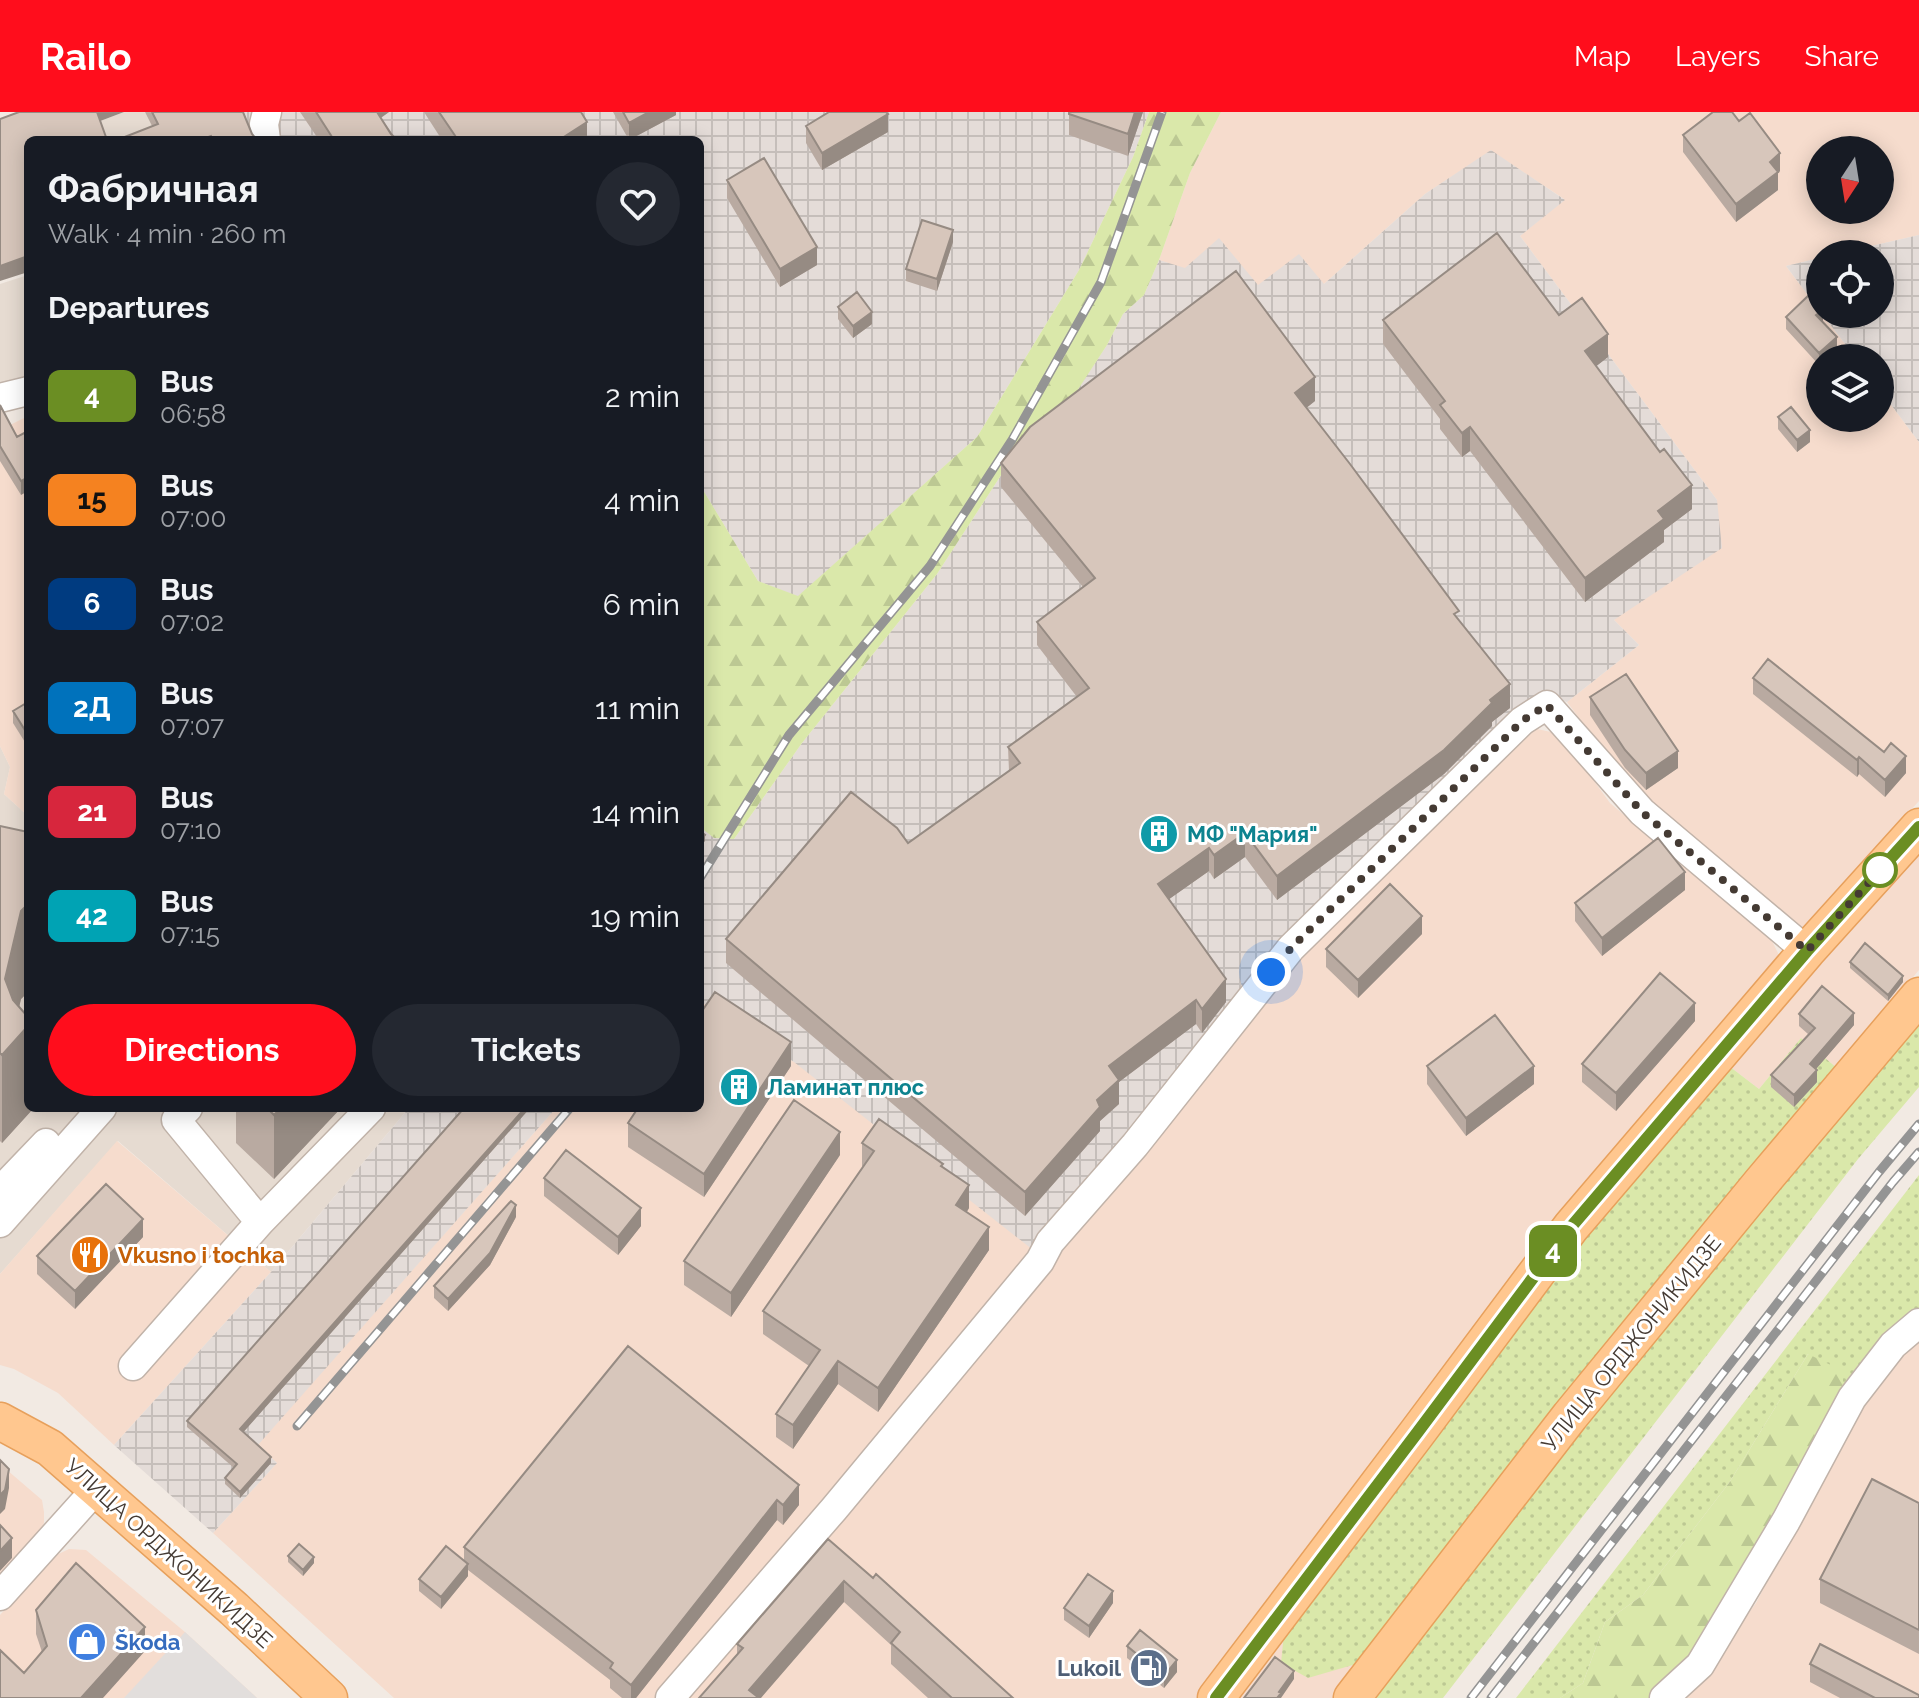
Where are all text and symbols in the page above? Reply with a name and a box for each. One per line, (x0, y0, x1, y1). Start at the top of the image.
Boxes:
text: Railo (40, 34, 132, 79)
text: Map (1574, 40, 1631, 73)
text: Layers (1675, 40, 1761, 73)
text: Share (1805, 40, 1879, 73)
north arrow (1806, 136, 1894, 224)
map controls (1806, 136, 1894, 432)
button: heart (596, 162, 680, 246)
text: Фабричная (48, 166, 259, 211)
text: Walk · 4 min · 260 m (48, 219, 286, 249)
button: locate (1806, 240, 1894, 328)
text: Departures (48, 290, 210, 325)
button: layers (1806, 344, 1894, 432)
text: Bus (160, 364, 214, 399)
text: 4 (84, 379, 100, 412)
text: 2 min (605, 379, 680, 414)
text: 06:58 (160, 399, 226, 429)
text: Bus (160, 468, 214, 503)
text: 15 (77, 483, 107, 516)
text: 4 min (604, 483, 680, 518)
text: 07:00 (160, 503, 226, 533)
text: Bus (160, 572, 214, 607)
text: 6 (84, 587, 101, 620)
text: 6 min (603, 587, 680, 622)
text: 07:02 (160, 607, 224, 637)
text: Bus (160, 676, 214, 711)
text: 2Д (73, 691, 111, 724)
text: 11 min (595, 691, 680, 726)
text: 07:07 (160, 711, 224, 741)
text: Bus (160, 780, 214, 815)
text: 21 (77, 795, 107, 828)
text: 14 min (592, 795, 680, 830)
building icon: МФ "Мария" (1138, 813, 1180, 855)
text: 07:10 (160, 815, 222, 845)
place label: МФ "Мария" (1187, 821, 1318, 847)
unlabelled marker (1863, 853, 1897, 887)
text: Bus (160, 884, 214, 919)
text: 42 (76, 899, 108, 932)
text: 19 min (590, 899, 680, 934)
text: 07:15 (160, 919, 220, 949)
your location (1251, 952, 1291, 992)
button: Directions (48, 1004, 356, 1096)
button: Tickets (372, 1004, 680, 1096)
building icon: Ламинат плюс (718, 1066, 760, 1108)
place label: Ламинат плюс (767, 1074, 924, 1100)
line badge: 4 (1527, 1225, 1579, 1277)
street label: УЛИЦА ОРДЖОНИКИДЗЕ (1536, 1230, 1726, 1456)
restaurant icon: Vkusno i tochka (69, 1234, 111, 1276)
text: 4 (1545, 1234, 1561, 1267)
place label: Vkusno i tochka (118, 1242, 285, 1268)
street label: УЛИЦА ОРДЖОНИКИДЗЕ (60, 1453, 278, 1653)
shop icon: Škoda (66, 1621, 108, 1663)
place label: Škoda (115, 1629, 180, 1655)
fuel station icon: Lukoil (1128, 1647, 1170, 1689)
place label: Lukoil (1057, 1655, 1122, 1681)

